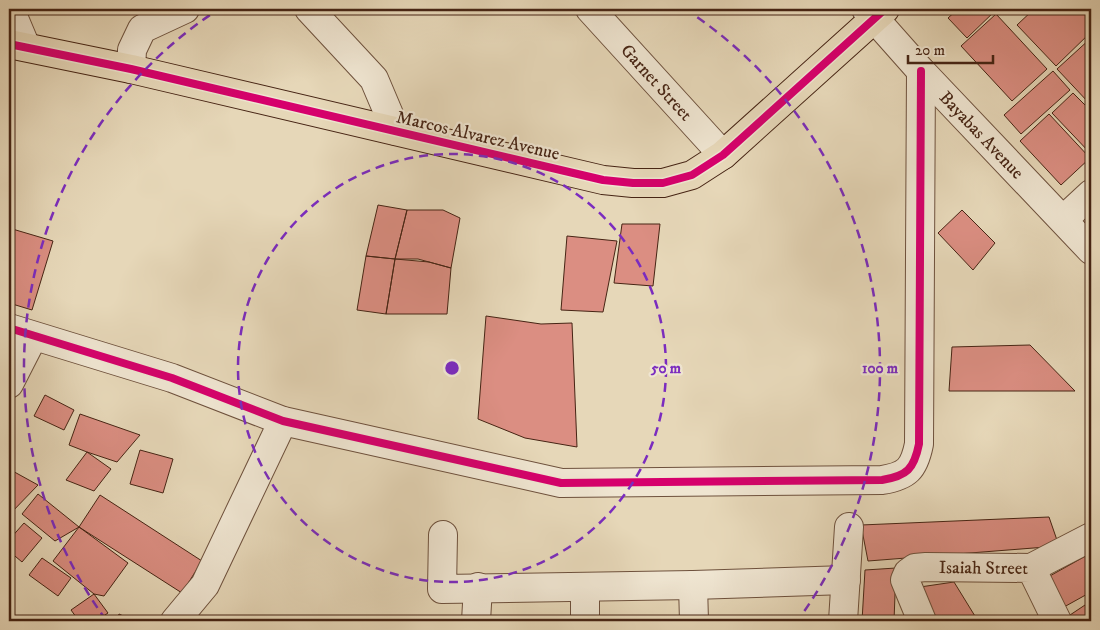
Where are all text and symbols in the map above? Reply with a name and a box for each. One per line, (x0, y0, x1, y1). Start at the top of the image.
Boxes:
scale bar (908, 32, 992, 64)
street label: Garnet Street (615, 40, 697, 126)
text: 20 m (915, 41, 945, 60)
street label: Bayabas Avenue (934, 87, 1028, 184)
street label: Marcos Alvarez Avenue (394, 106, 562, 165)
centre of rings (443, 359, 461, 377)
text: 50 m (650, 359, 682, 378)
text: 100 m (862, 359, 899, 378)
street label: Isaiah Street (939, 557, 1028, 580)

